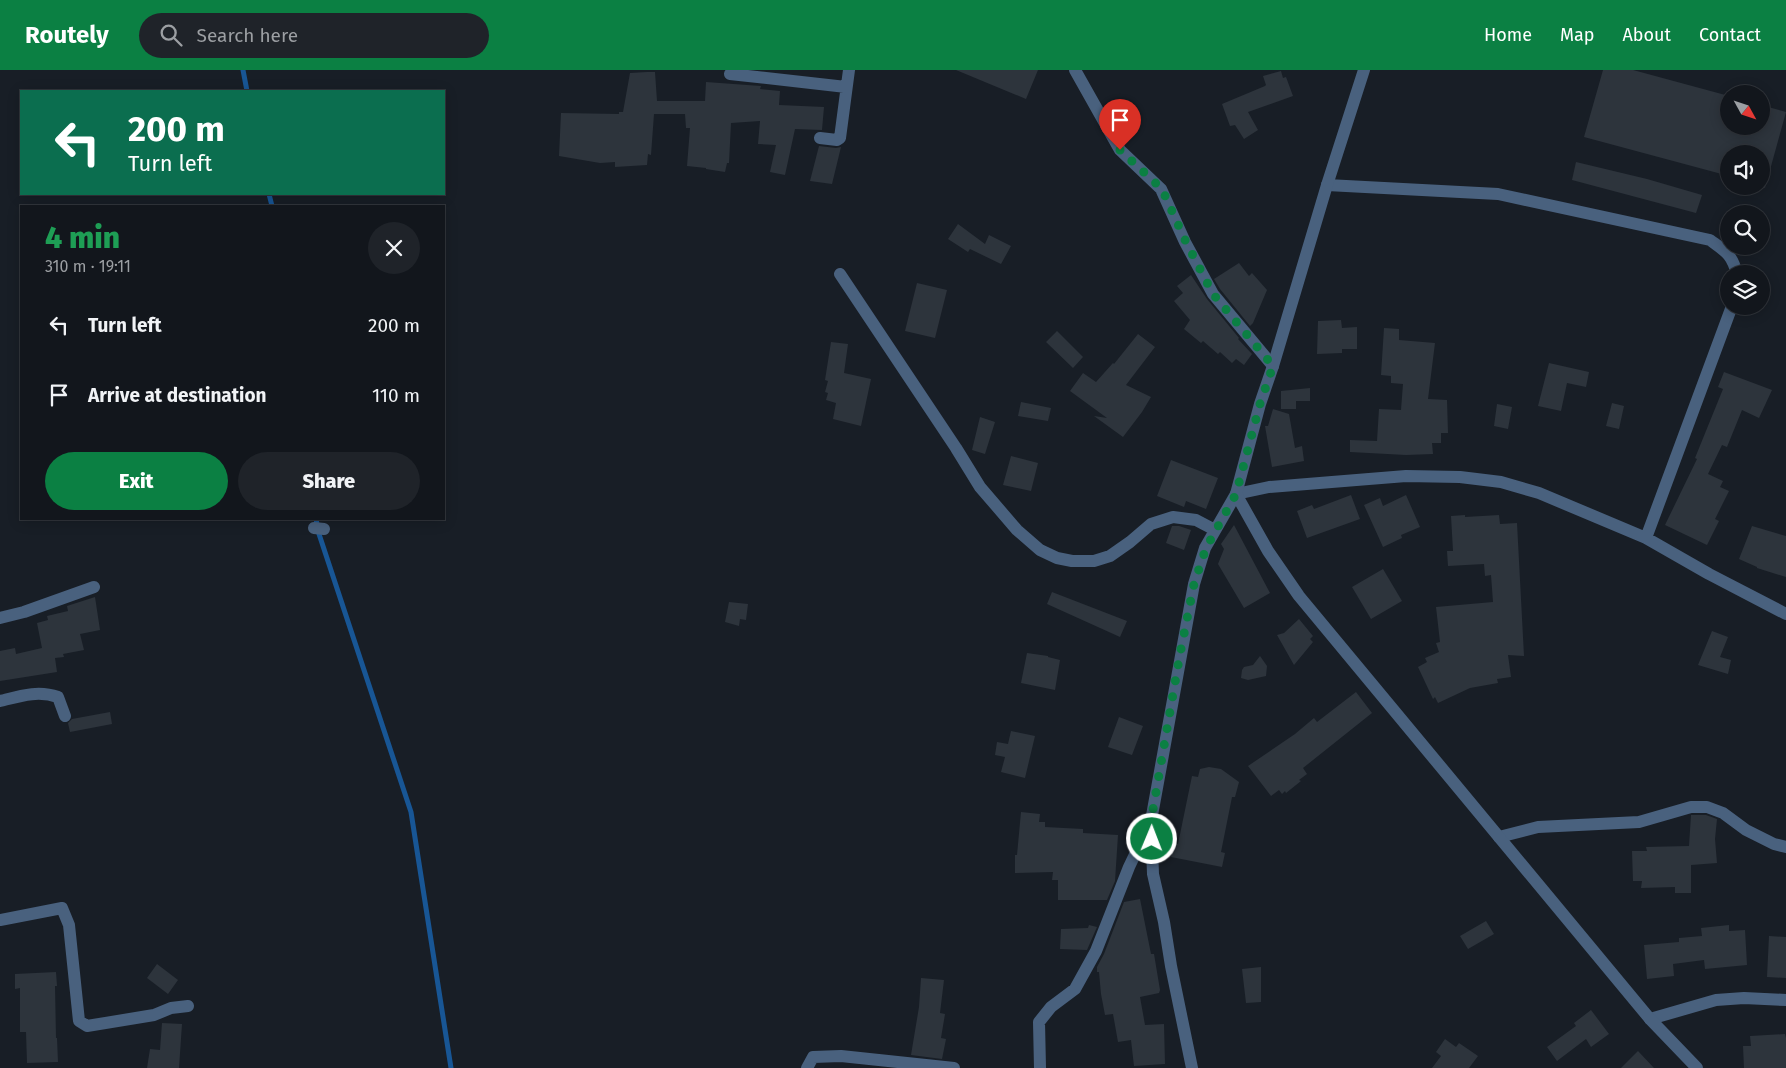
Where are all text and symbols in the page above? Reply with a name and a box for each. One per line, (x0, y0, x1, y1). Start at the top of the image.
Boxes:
search box (139, 13, 489, 58)
text: Routely (25, 21, 109, 49)
icon: search (157, 21, 185, 49)
text: Search here (197, 24, 298, 47)
text: Home (1484, 24, 1532, 46)
text: Map (1560, 24, 1594, 46)
text: About (1622, 24, 1671, 46)
text: Contact (1699, 24, 1761, 46)
north arrow (1720, 85, 1770, 135)
map controls (1720, 85, 1770, 315)
pin (1099, 99, 1141, 150)
icon: arrive (1106, 106, 1134, 134)
text: 200 m (128, 108, 225, 150)
icon: left (45, 110, 110, 175)
button: sound (1720, 145, 1770, 195)
text: Turn left (128, 150, 212, 177)
button: search (1720, 205, 1770, 255)
text: 4 min (45, 220, 120, 256)
button: close (368, 222, 420, 274)
text: 310 m · 19:11 (45, 257, 131, 276)
button: layers (1720, 265, 1770, 315)
icon: left (45, 311, 73, 339)
text: Turn left (88, 314, 162, 337)
text: 200 m (368, 314, 420, 337)
icon: arrive (45, 381, 73, 409)
text: Arrive at destination (88, 384, 267, 407)
text: 110 m (372, 384, 420, 407)
button: Exit (45, 452, 228, 510)
button: Share (238, 452, 420, 510)
position arrow (1125, 812, 1177, 864)

